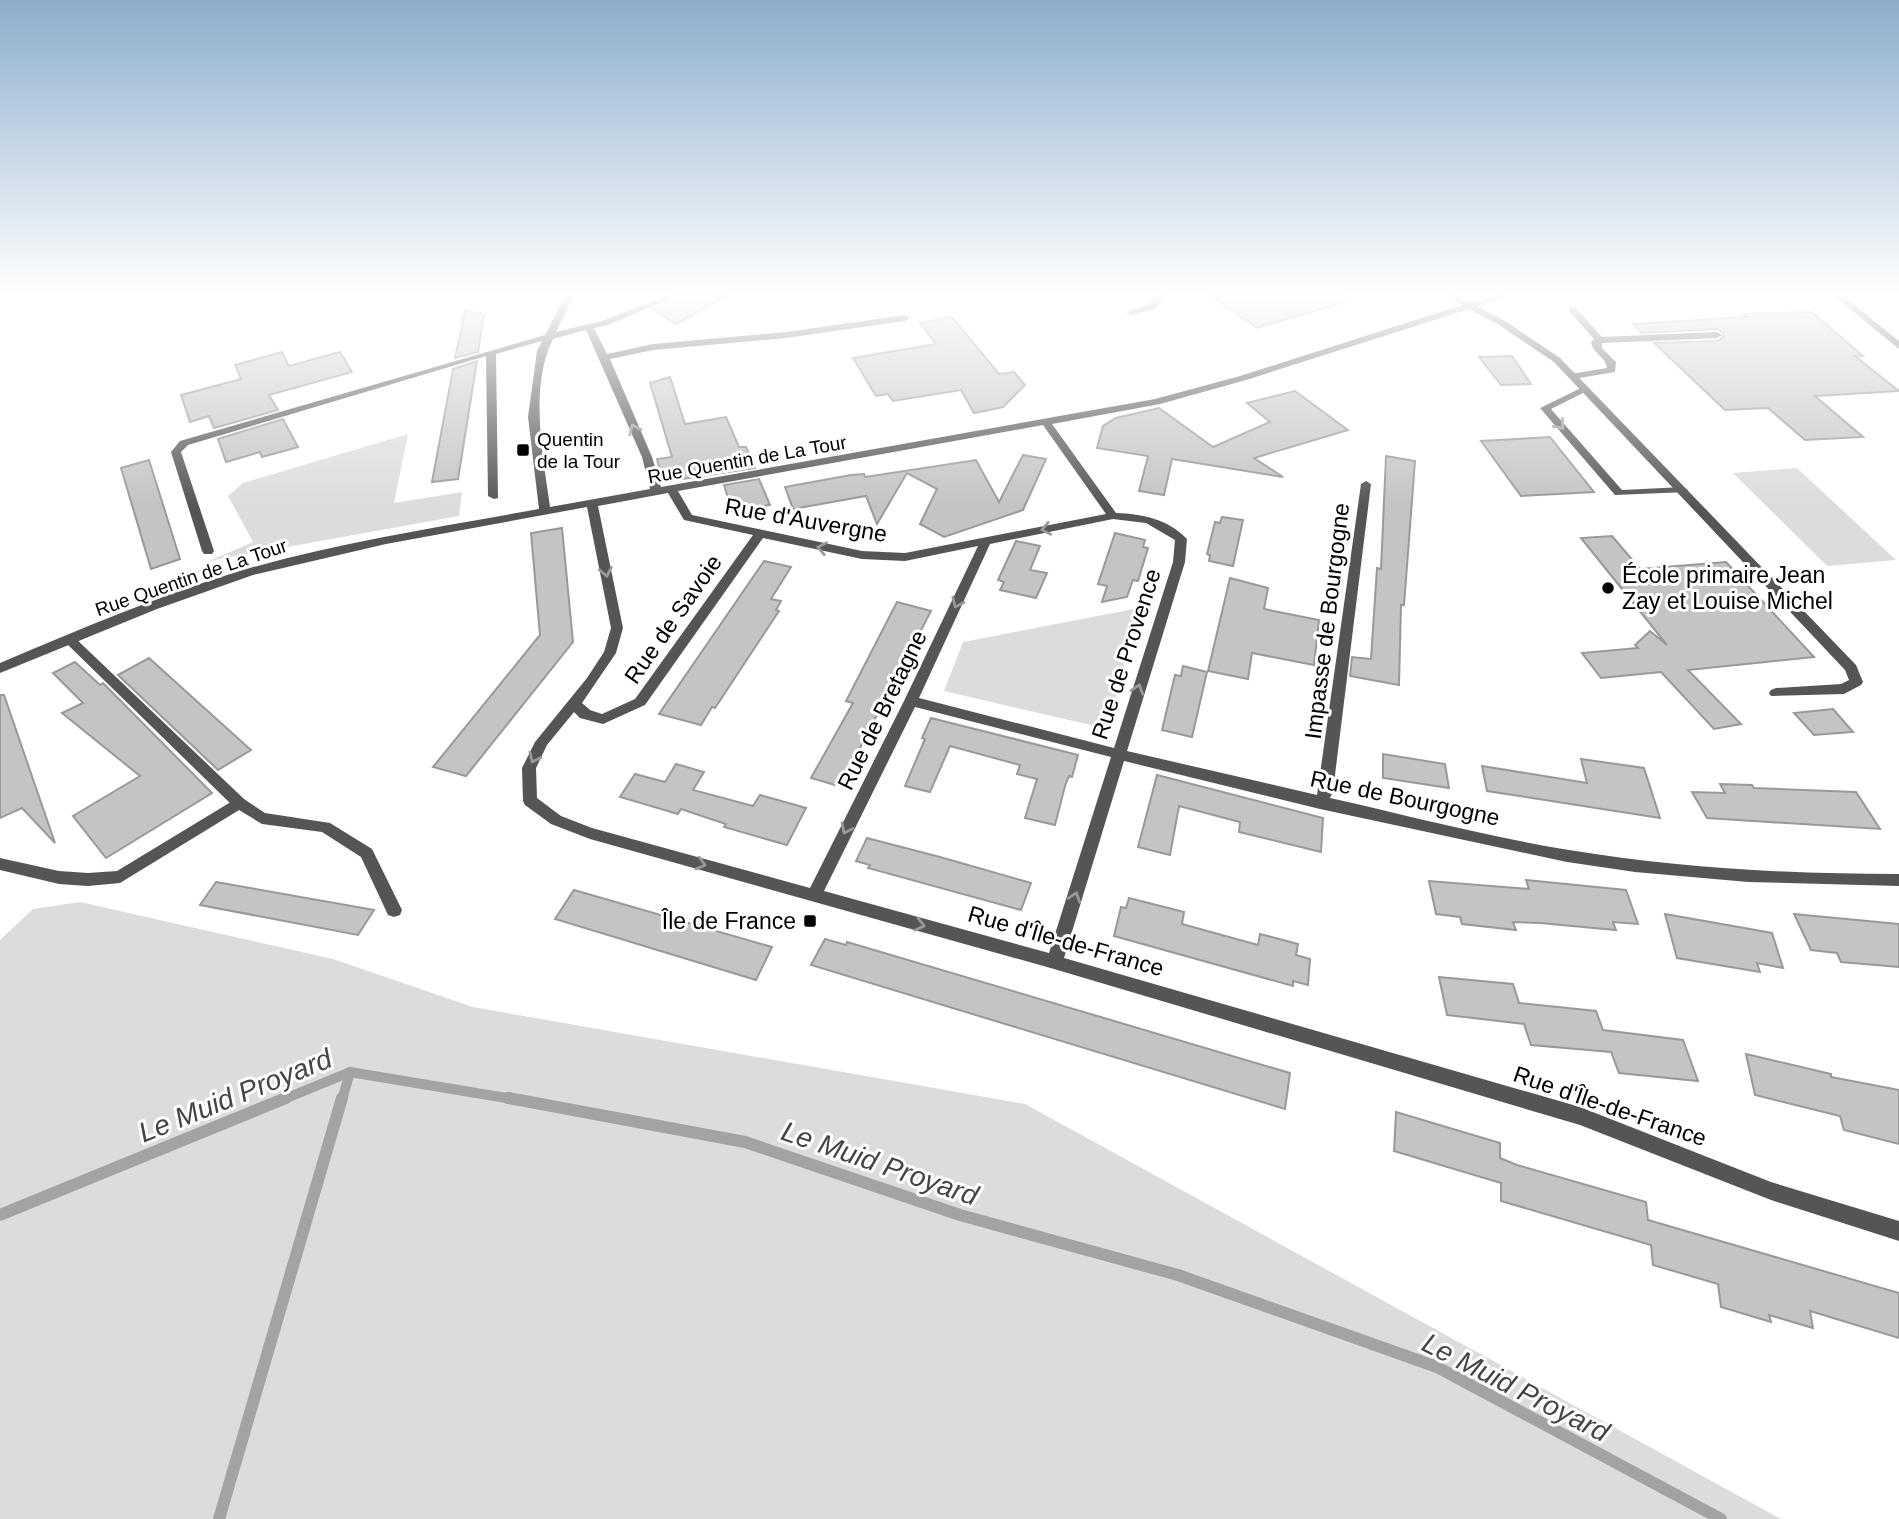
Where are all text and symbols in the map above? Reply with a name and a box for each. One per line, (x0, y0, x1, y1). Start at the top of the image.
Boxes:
one-way arrow (1551, 417, 1564, 430)
one-way arrow (628, 424, 642, 436)
place label: Quentin de la Tour (537, 429, 621, 472)
street label: Rue Quentin de La Tour (646, 432, 849, 487)
marker: Quentin de la Tour (515, 442, 531, 458)
street label: Rue d'Auvergne (723, 493, 889, 547)
street label: Impasse de Bourgogne (1300, 501, 1354, 741)
one-way arrow (1040, 521, 1052, 536)
street label: Rue Quentin de La Tour (93, 535, 290, 620)
one-way arrow (816, 541, 828, 556)
street label: Rue de Savoie (619, 550, 727, 688)
place label: École primaire Jean Zay et Louise Michel (1622, 562, 1833, 614)
street label: Rue de Provence (1086, 565, 1166, 743)
one-way arrow (597, 566, 612, 578)
marker: École primaire Jean Zay et Louise Michel (1600, 580, 1616, 596)
one-way arrow (951, 596, 965, 608)
street label: Rue de Bretagne (832, 626, 932, 794)
one-way arrow (1129, 684, 1144, 696)
one-way arrow (528, 751, 542, 763)
street label: Rue de Bourgogne (1308, 765, 1502, 831)
one-way arrow (840, 822, 854, 834)
one-way arrow (694, 856, 706, 870)
one-way arrow (1067, 891, 1081, 904)
street label: Rue d'Île-de-France (965, 901, 1167, 981)
place label: Île de France (661, 908, 796, 934)
marker: Île de France (802, 913, 818, 929)
one-way arrow (913, 917, 925, 931)
water label: Le Muid Proyard (134, 1042, 338, 1148)
street label: Rue d'Île-de-France (1510, 1061, 1710, 1151)
water label: Le Muid Proyard (778, 1115, 983, 1212)
water label: Le Muid Proyard (1417, 1327, 1616, 1449)

